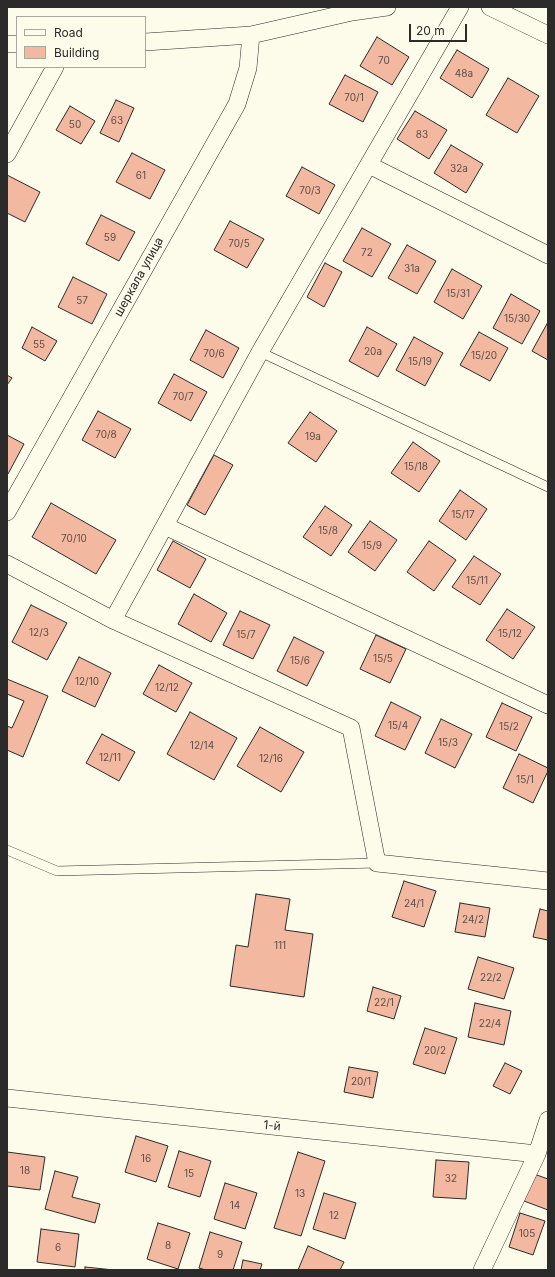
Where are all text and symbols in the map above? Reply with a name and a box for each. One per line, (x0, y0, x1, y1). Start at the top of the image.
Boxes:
legend (16, 16, 146, 68)
scale bar (411, 16, 469, 42)
text: 20 m (416, 23, 445, 38)
text: Road (54, 25, 83, 40)
text: Building (54, 45, 99, 60)
house number: 70 (378, 55, 390, 67)
house number: 48а (455, 68, 473, 80)
house number: 70/1 (344, 92, 364, 104)
house number: 63 (111, 115, 123, 127)
house number: 50 (69, 119, 81, 131)
house number: 83 (416, 129, 428, 141)
house number: 32а (450, 163, 468, 175)
house number: 61 (136, 170, 146, 182)
house number: 70/3 (299, 185, 321, 197)
house number: 59 (104, 232, 116, 244)
street label: шеркала улица (111, 235, 167, 319)
house number: 70/5 (228, 238, 250, 250)
house number: 72 (361, 247, 373, 259)
house number: 31а (404, 263, 420, 275)
house number: 15/31 (446, 288, 470, 300)
house number: 57 (76, 295, 88, 307)
house number: 15/30 (504, 313, 530, 325)
house number: 55 (33, 339, 45, 351)
house number: 20а (364, 346, 382, 358)
house number: 70/6 (203, 348, 225, 360)
house number: 15/20 (471, 350, 497, 362)
house number: 15/19 (408, 356, 432, 368)
house number: 70/7 (172, 391, 194, 403)
house number: 70/8 (95, 429, 117, 441)
house number: 19а (305, 431, 321, 443)
house number: 15/18 (404, 461, 428, 473)
house number: 15/17 (451, 509, 475, 521)
house number: 15/8 (318, 525, 338, 537)
house number: 70/10 (61, 533, 87, 545)
house number: 15/9 (362, 540, 382, 552)
house number: 15/11 (466, 575, 488, 587)
house number: 12/3 (29, 627, 49, 639)
house number: 15/12 (498, 628, 522, 640)
house number: 15/7 (236, 629, 256, 641)
house number: 15/5 (373, 653, 393, 665)
house number: 15/6 (290, 655, 310, 667)
house number: 12/10 (75, 676, 99, 688)
house number: 12/12 (155, 682, 179, 694)
house number: 15/4 (388, 720, 408, 732)
house number: 15/2 (499, 721, 519, 733)
house number: 15/3 (438, 737, 458, 749)
house number: 12/14 (190, 740, 214, 752)
house number: 12/11 (99, 752, 121, 764)
house number: 12/16 (259, 753, 283, 765)
house number: 15/1 (516, 774, 534, 786)
house number: 24/1 (404, 898, 424, 910)
house number: 24/2 (462, 914, 484, 926)
house number: 111 (274, 940, 286, 952)
house number: 22/2 (480, 972, 502, 984)
house number: 22/1 (374, 997, 394, 1009)
house number: 22/4 (479, 1018, 501, 1030)
house number: 20/2 (424, 1045, 446, 1057)
house number: 20/1 (351, 1076, 371, 1088)
street label: 1-й (263, 1118, 281, 1134)
house number: 16 (141, 1153, 151, 1165)
house number: 18 (20, 1165, 30, 1177)
house number: 15 (184, 1168, 194, 1180)
house number: 32 (445, 1173, 457, 1185)
house number: 13 (295, 1188, 305, 1200)
house number: 14 (230, 1200, 240, 1212)
house number: 12 (329, 1210, 339, 1222)
house number: 105 (519, 1228, 535, 1240)
house number: 8 (165, 1240, 171, 1252)
house number: 6 (55, 1242, 61, 1254)
house number: 9 (217, 1249, 223, 1261)

